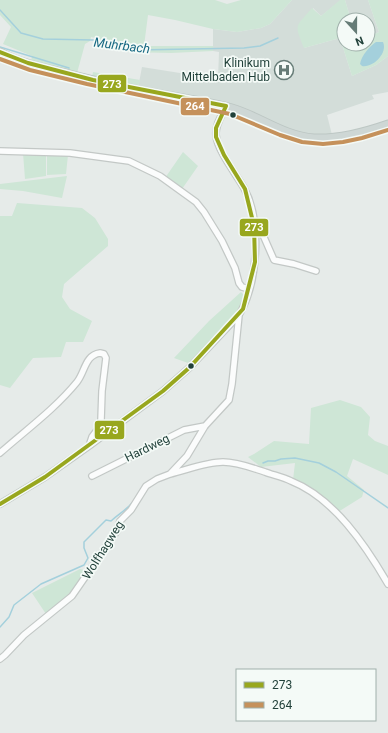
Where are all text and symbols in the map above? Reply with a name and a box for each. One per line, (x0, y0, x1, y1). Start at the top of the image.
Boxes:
north arrow (336, 12, 376, 52)
text: N (353, 33, 365, 48)
water label: Muhrbach (93, 35, 151, 56)
place label: Klinikum Mittelbaden Hub (182, 56, 270, 84)
hospital icon: Klinikum Mittelbaden Hub (273, 59, 295, 81)
line badge: 273 (97, 74, 127, 93)
text: 273 (103, 78, 121, 91)
line badge: 264 (180, 97, 210, 116)
text: 264 (186, 100, 205, 113)
unlabelled marker (228, 110, 238, 120)
line badge: 273 (239, 218, 269, 237)
text: 273 (245, 221, 263, 234)
unlabelled marker (186, 361, 196, 371)
line badge: 273 (94, 420, 125, 440)
text: 273 (100, 424, 118, 437)
street label: Hardweg (122, 431, 172, 465)
street label: Wolfhagweg (79, 518, 127, 582)
legend (236, 669, 376, 721)
text: 273 (272, 678, 292, 692)
text: 264 (272, 698, 292, 712)

